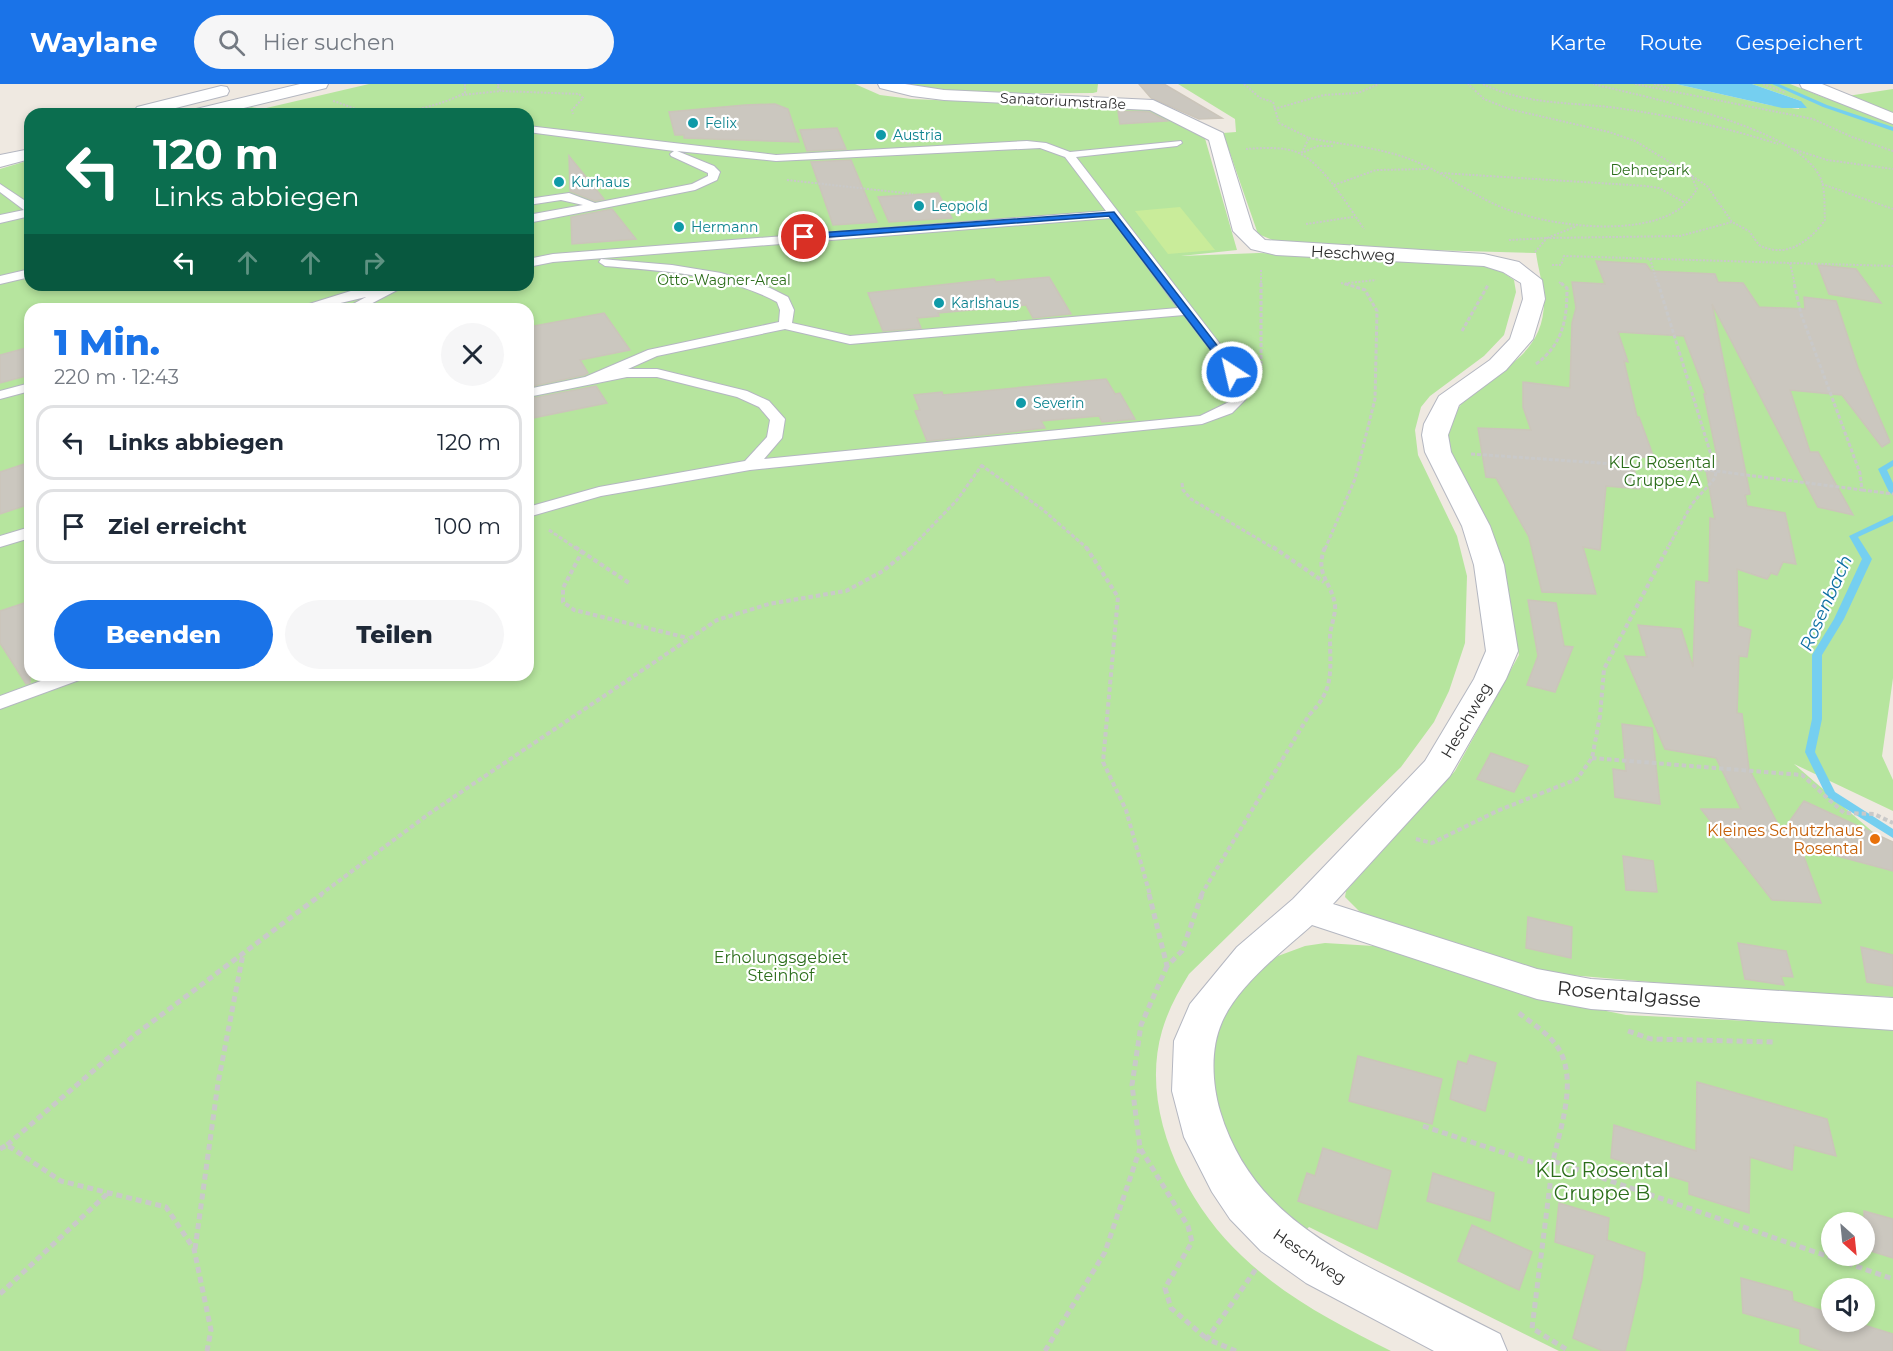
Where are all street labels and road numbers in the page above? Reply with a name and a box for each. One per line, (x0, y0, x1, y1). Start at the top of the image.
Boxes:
street label: Sanatoriumstraße (1000, 89, 1126, 113)
street label: Heschweg (1310, 242, 1396, 265)
street label: Heschweg (1437, 679, 1496, 762)
street label: Rosentalgasse (1556, 976, 1702, 1012)
street label: Heschweg (1269, 1225, 1350, 1288)

